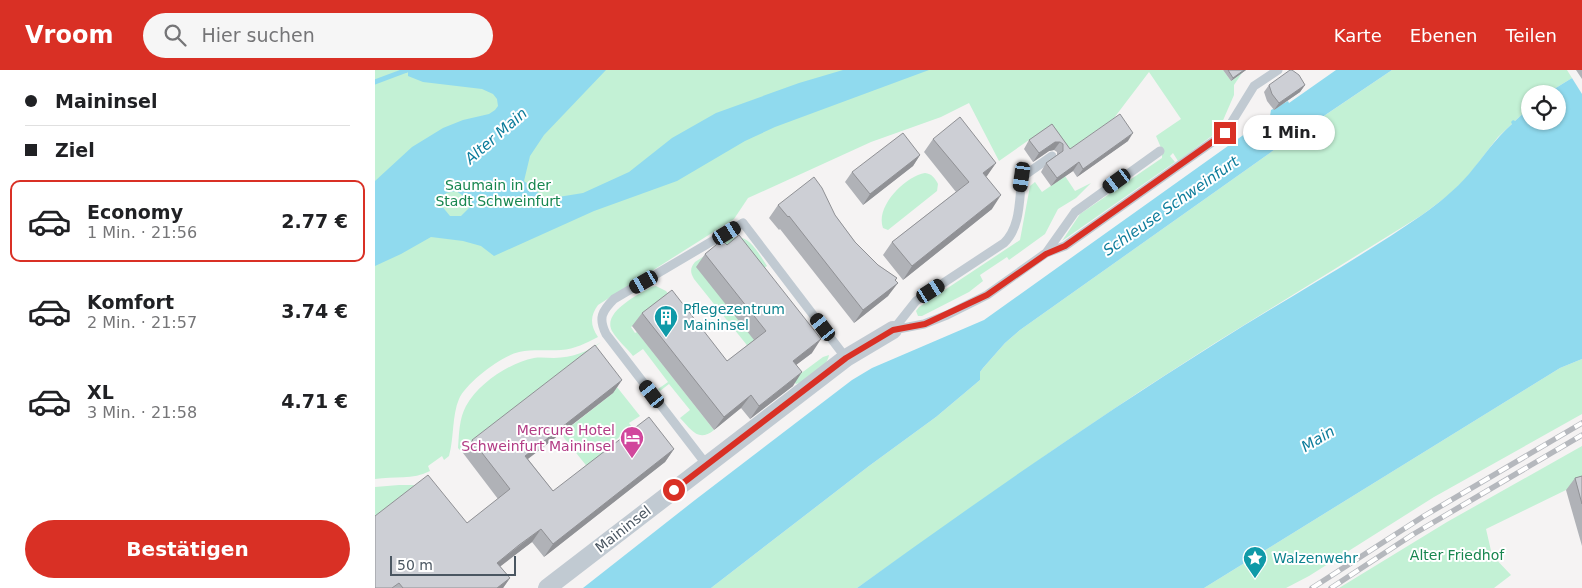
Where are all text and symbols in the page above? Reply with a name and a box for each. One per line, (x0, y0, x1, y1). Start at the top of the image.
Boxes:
search box (143, 13, 493, 58)
text: Vroom (25, 21, 113, 49)
icon: search (161, 21, 189, 49)
text: Hier suchen (201, 24, 315, 46)
text: Karte (1334, 25, 1382, 46)
text: Ebenen (1410, 25, 1478, 46)
text: Teilen (1506, 25, 1557, 46)
map controls (1521, 85, 1566, 130)
button: locate (1521, 85, 1566, 130)
text: Maininsel (55, 90, 158, 112)
water label: Alter Main (461, 104, 531, 168)
callout: 1 Min. (1243, 116, 1335, 150)
route end (1214, 122, 1236, 144)
text: 1 Min. (1261, 123, 1317, 142)
text: Ziel (55, 139, 95, 161)
water label: Schleuse Schweinfurt (1100, 152, 1243, 260)
car (1012, 161, 1031, 193)
car (1100, 166, 1133, 196)
park label: Saumain in der Stadt Schweinfurt (435, 177, 561, 209)
icon: car (27, 199, 72, 244)
text: Economy (87, 201, 183, 223)
text: 2.77 € (281, 210, 348, 232)
car (710, 219, 743, 247)
text: 1 Min. · 21:56 (87, 223, 197, 242)
car (627, 268, 660, 296)
car (914, 277, 947, 305)
icon: car (27, 289, 72, 334)
text: Komfort (87, 291, 174, 313)
text: 3.74 € (281, 300, 348, 322)
place label: Pflegezentrum Maininsel (683, 301, 785, 333)
building icon: Pflegezentrum Maininsel (653, 304, 679, 338)
car (807, 311, 838, 343)
text: 2 Min. · 21:57 (87, 313, 197, 332)
car (636, 378, 667, 410)
icon: car (27, 379, 72, 424)
text: XL (87, 381, 114, 403)
text: 4.71 € (281, 390, 348, 412)
text: 3 Min. · 21:58 (87, 403, 197, 422)
place label: Mercure Hotel Schweinfurt Maininsel (461, 422, 615, 454)
water label: Main (1298, 422, 1338, 456)
hotel icon: Mercure Hotel Schweinfurt Maininsel (619, 425, 645, 459)
route start (663, 479, 685, 501)
street label: Maininsel (592, 502, 654, 556)
button: Bestätigen (25, 520, 350, 578)
place icon: Walzenwehr (1242, 545, 1268, 579)
park label: Alter Friedhof (1410, 547, 1505, 563)
place label: Walzenwehr (1273, 550, 1358, 566)
scale bar (390, 553, 516, 576)
text: 50 m (397, 557, 433, 573)

